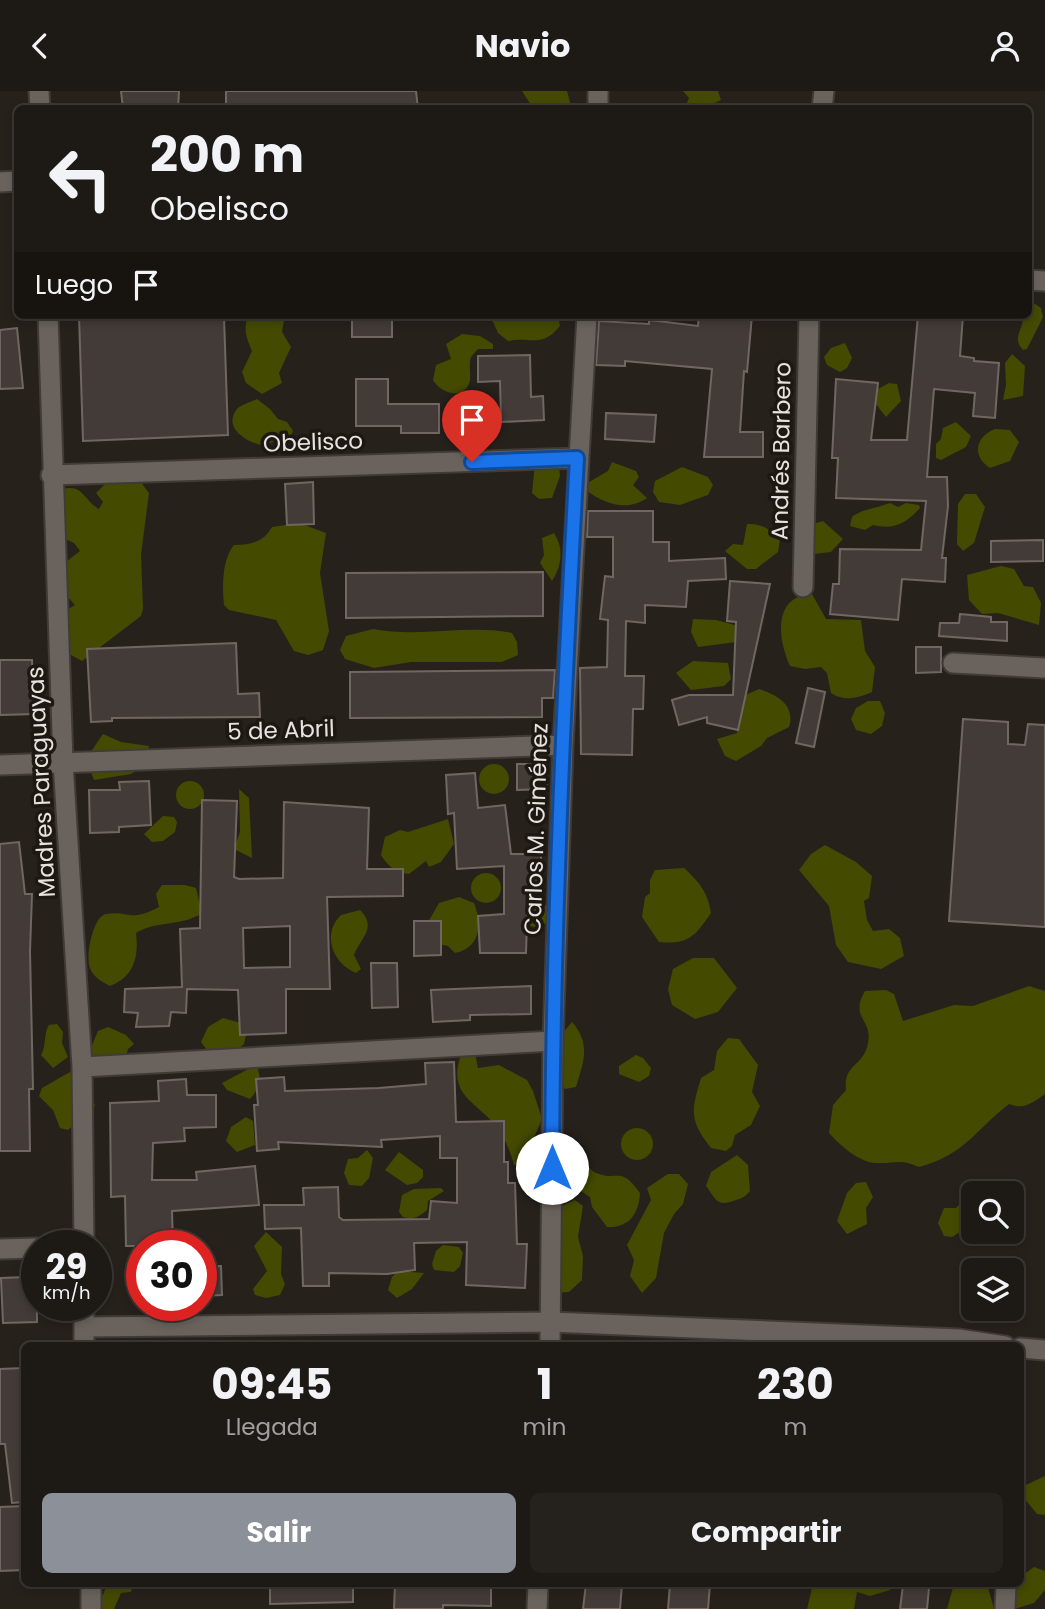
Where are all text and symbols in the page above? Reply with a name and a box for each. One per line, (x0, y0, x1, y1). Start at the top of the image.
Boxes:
text: Navio (475, 23, 570, 68)
icon: back (21, 27, 59, 65)
icon: person (986, 27, 1024, 65)
text: 200 m (150, 121, 304, 189)
icon: left (35, 133, 126, 224)
text: Obelisco (150, 186, 289, 231)
icon: arrive (127, 266, 165, 304)
text: Luego (35, 267, 113, 303)
street label: Andrés Barbero (763, 362, 799, 540)
pin (442, 390, 502, 462)
icon: arrive (453, 401, 491, 439)
street label: Obelisco (263, 424, 363, 460)
street label: Madres Paraguayas (19, 666, 63, 898)
street label: 5 de Abril (227, 712, 335, 748)
street label: Carlos M. Giménez (516, 722, 556, 936)
position arrow (515, 1131, 589, 1205)
map controls (961, 1181, 1024, 1321)
button: search (961, 1181, 1024, 1244)
speed limit sign: 30 (126, 1230, 217, 1321)
text: 29 (46, 1242, 87, 1291)
button: layers (961, 1258, 1024, 1321)
text: km/h (43, 1280, 90, 1305)
text: 09:45 (211, 1355, 332, 1414)
text: 1 (537, 1355, 552, 1414)
text: 230 (757, 1355, 834, 1414)
text: Llegada (226, 1411, 318, 1443)
text: min (523, 1411, 567, 1443)
text: m (783, 1411, 807, 1443)
button: Salir (42, 1493, 516, 1573)
button: Compartir (530, 1493, 1003, 1573)

